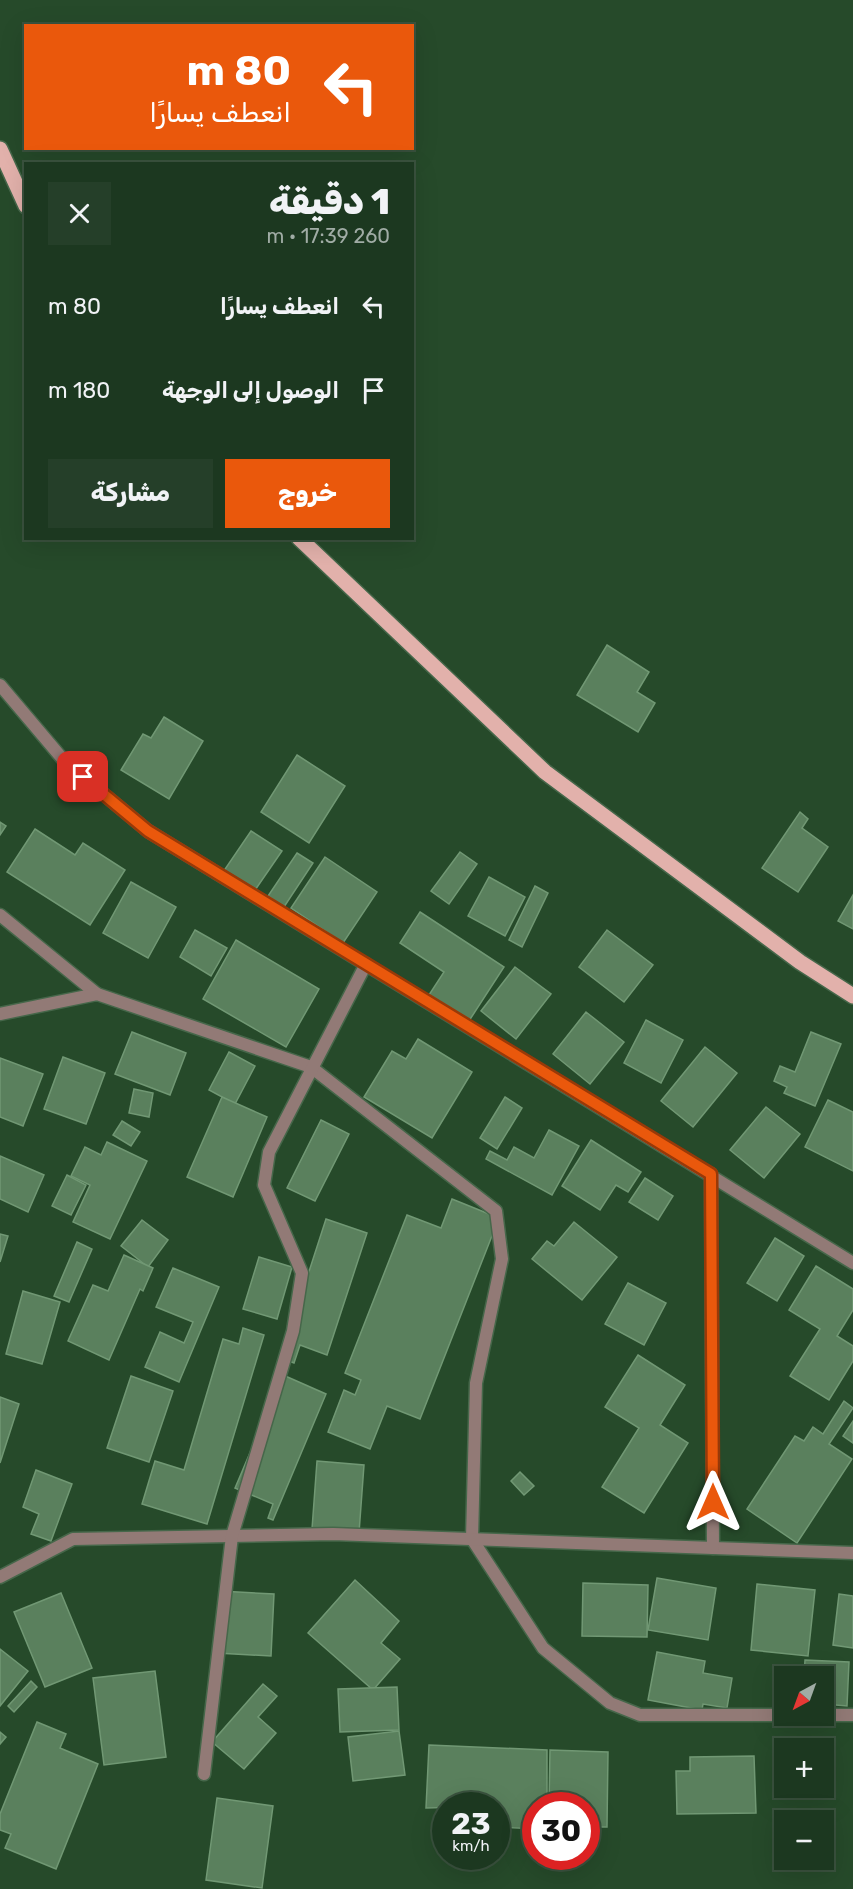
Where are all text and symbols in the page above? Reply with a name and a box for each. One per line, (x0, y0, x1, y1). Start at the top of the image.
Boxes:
text: 80 m (187, 46, 291, 96)
icon: left (312, 48, 390, 126)
text: انعطف يسارًا (149, 97, 291, 129)
text: 1 دقيقة (269, 180, 390, 223)
button: close (48, 182, 111, 245)
text: 260 m · 17:39 (267, 224, 390, 248)
icon: left (357, 290, 390, 323)
text: 80 m (48, 293, 101, 320)
text: انعطف يسارًا (220, 293, 339, 320)
icon: arrive (357, 374, 390, 407)
text: 180 m (48, 377, 110, 404)
text: الوصول إلى الوجهة (162, 377, 339, 404)
button: مشاركة (48, 459, 213, 528)
button: خروج (225, 459, 390, 528)
pin (57, 751, 108, 802)
icon: arrive (66, 760, 99, 793)
position arrow (681, 1470, 745, 1534)
north arrow (774, 1666, 834, 1726)
map controls (774, 1666, 834, 1870)
button: + (774, 1738, 834, 1798)
speed limit sign: 30 (522, 1792, 600, 1870)
text: 23 (451, 1806, 491, 1842)
button: − (774, 1810, 834, 1870)
text: km/h (452, 1837, 490, 1855)

